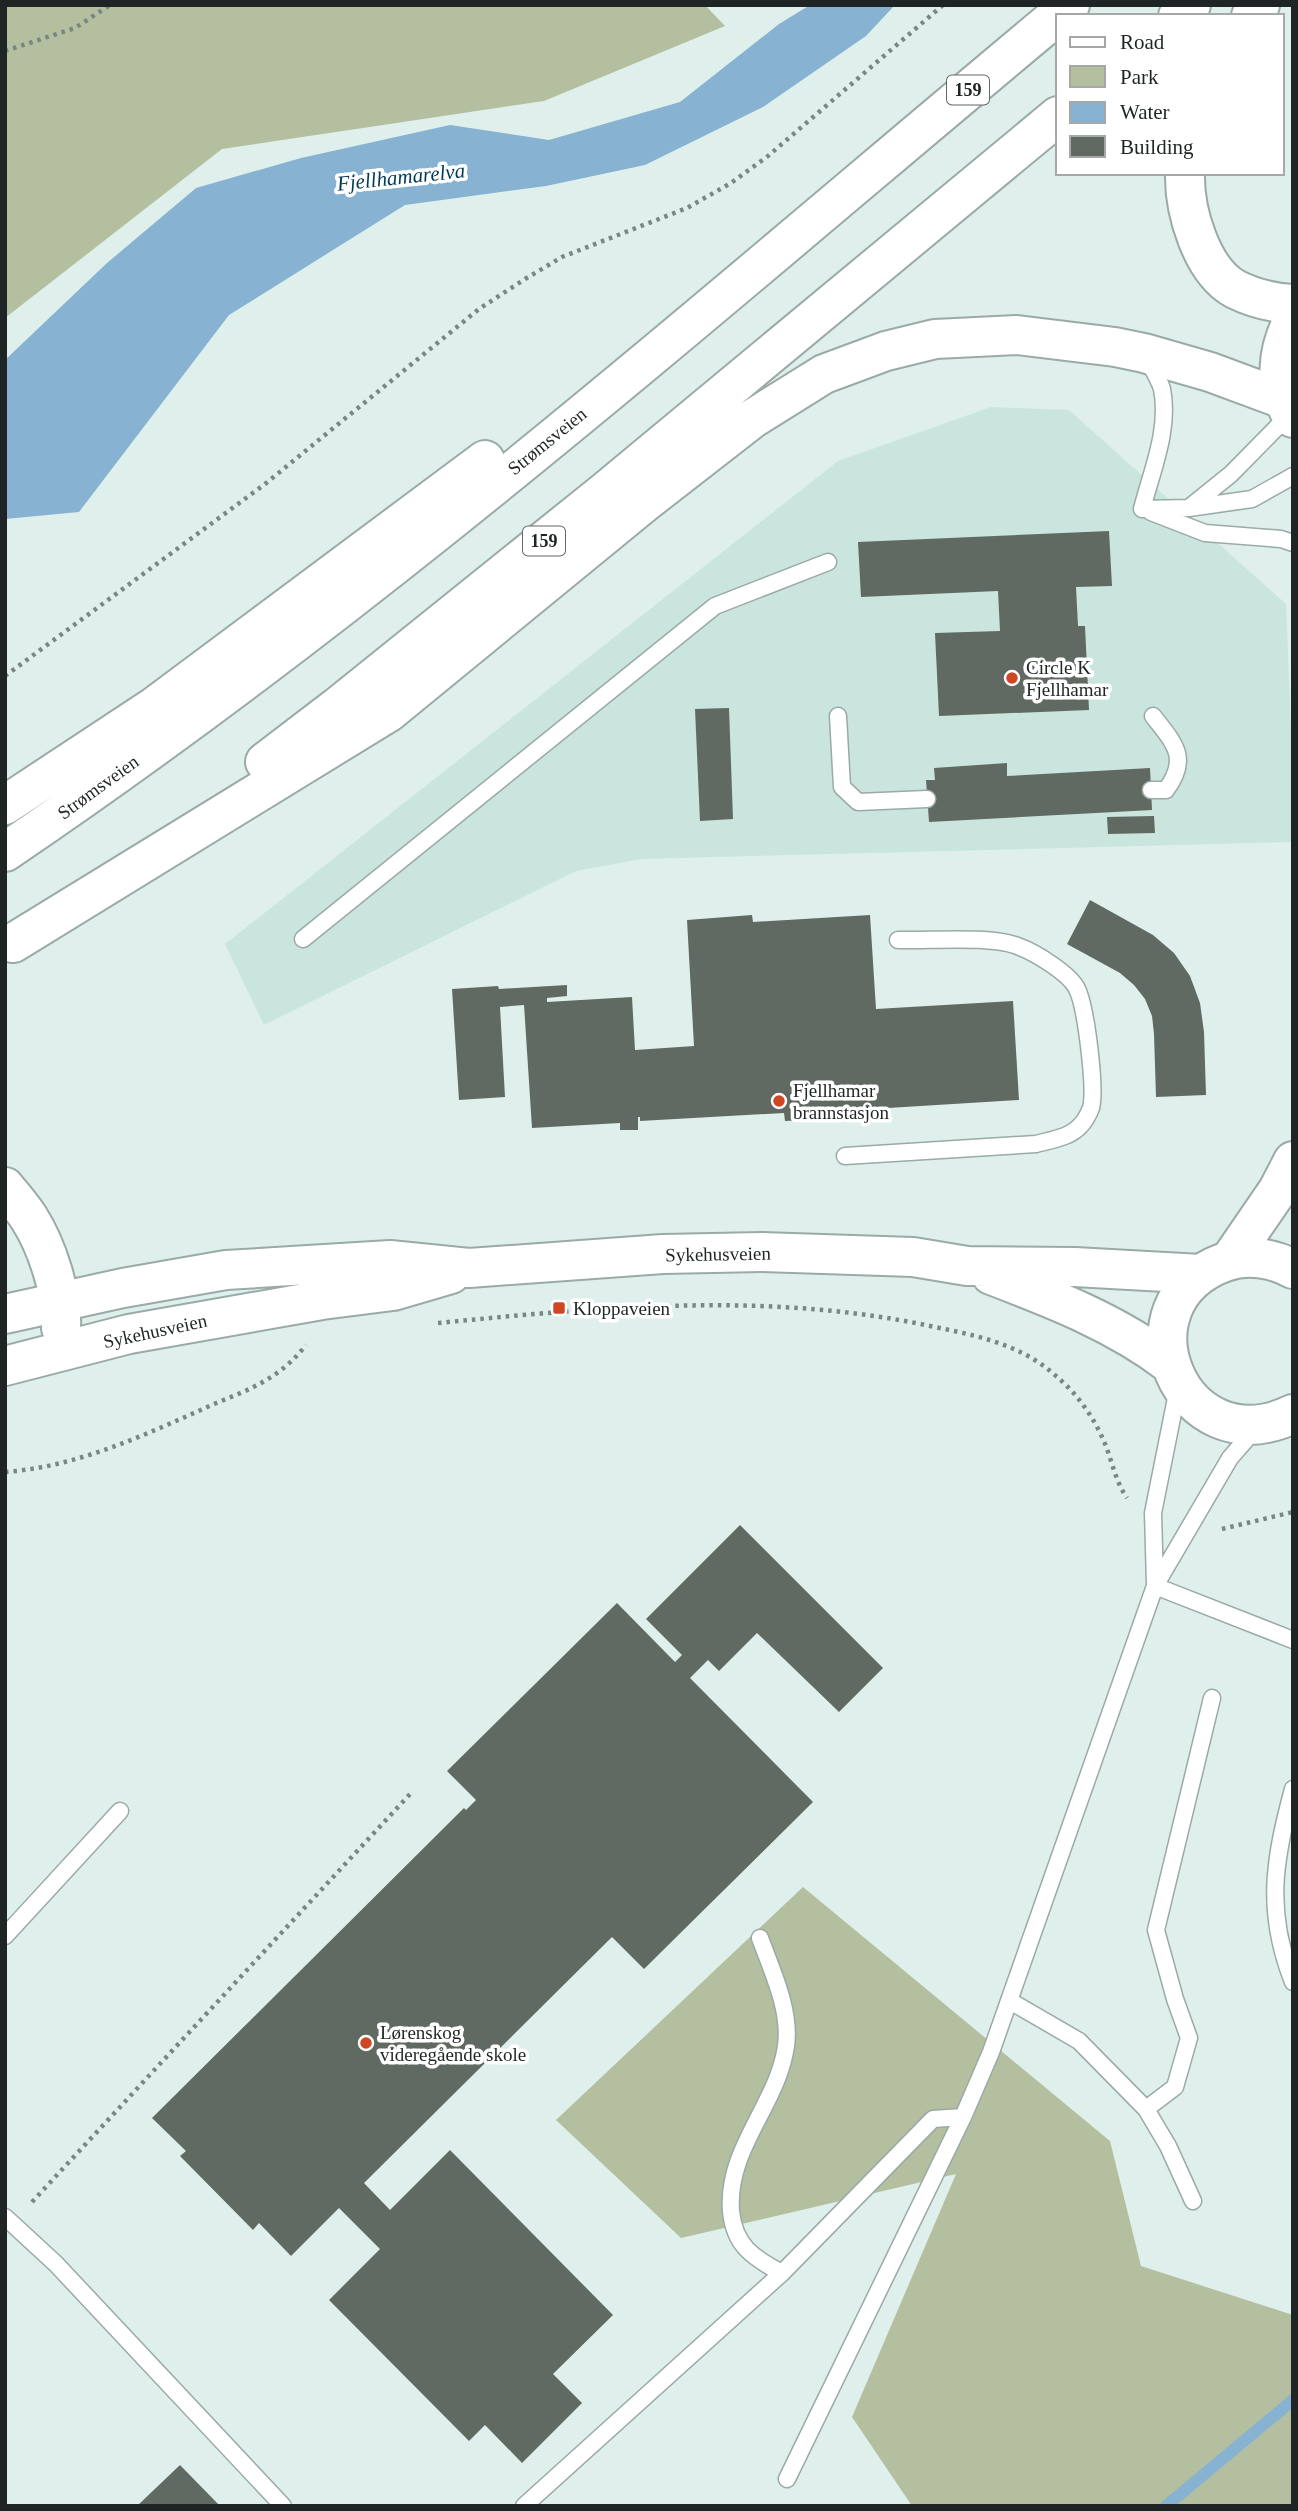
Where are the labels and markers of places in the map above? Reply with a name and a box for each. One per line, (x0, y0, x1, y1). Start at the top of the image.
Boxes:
place label: Circle K Fjellhamar (1026, 657, 1109, 700)
marker: Circle K Fjellhamar (1004, 670, 1020, 686)
place label: Fjellhamar brannstasjon (793, 1080, 890, 1123)
marker: Fjellhamar brannstasjon (771, 1093, 787, 1109)
place label: Kloppaveien (573, 1298, 671, 1319)
marker: Kloppaveien (551, 1300, 567, 1316)
place label: Lørenskog videregående skole (380, 2022, 526, 2065)
marker: Lørenskog videregående skole (358, 2035, 374, 2051)

